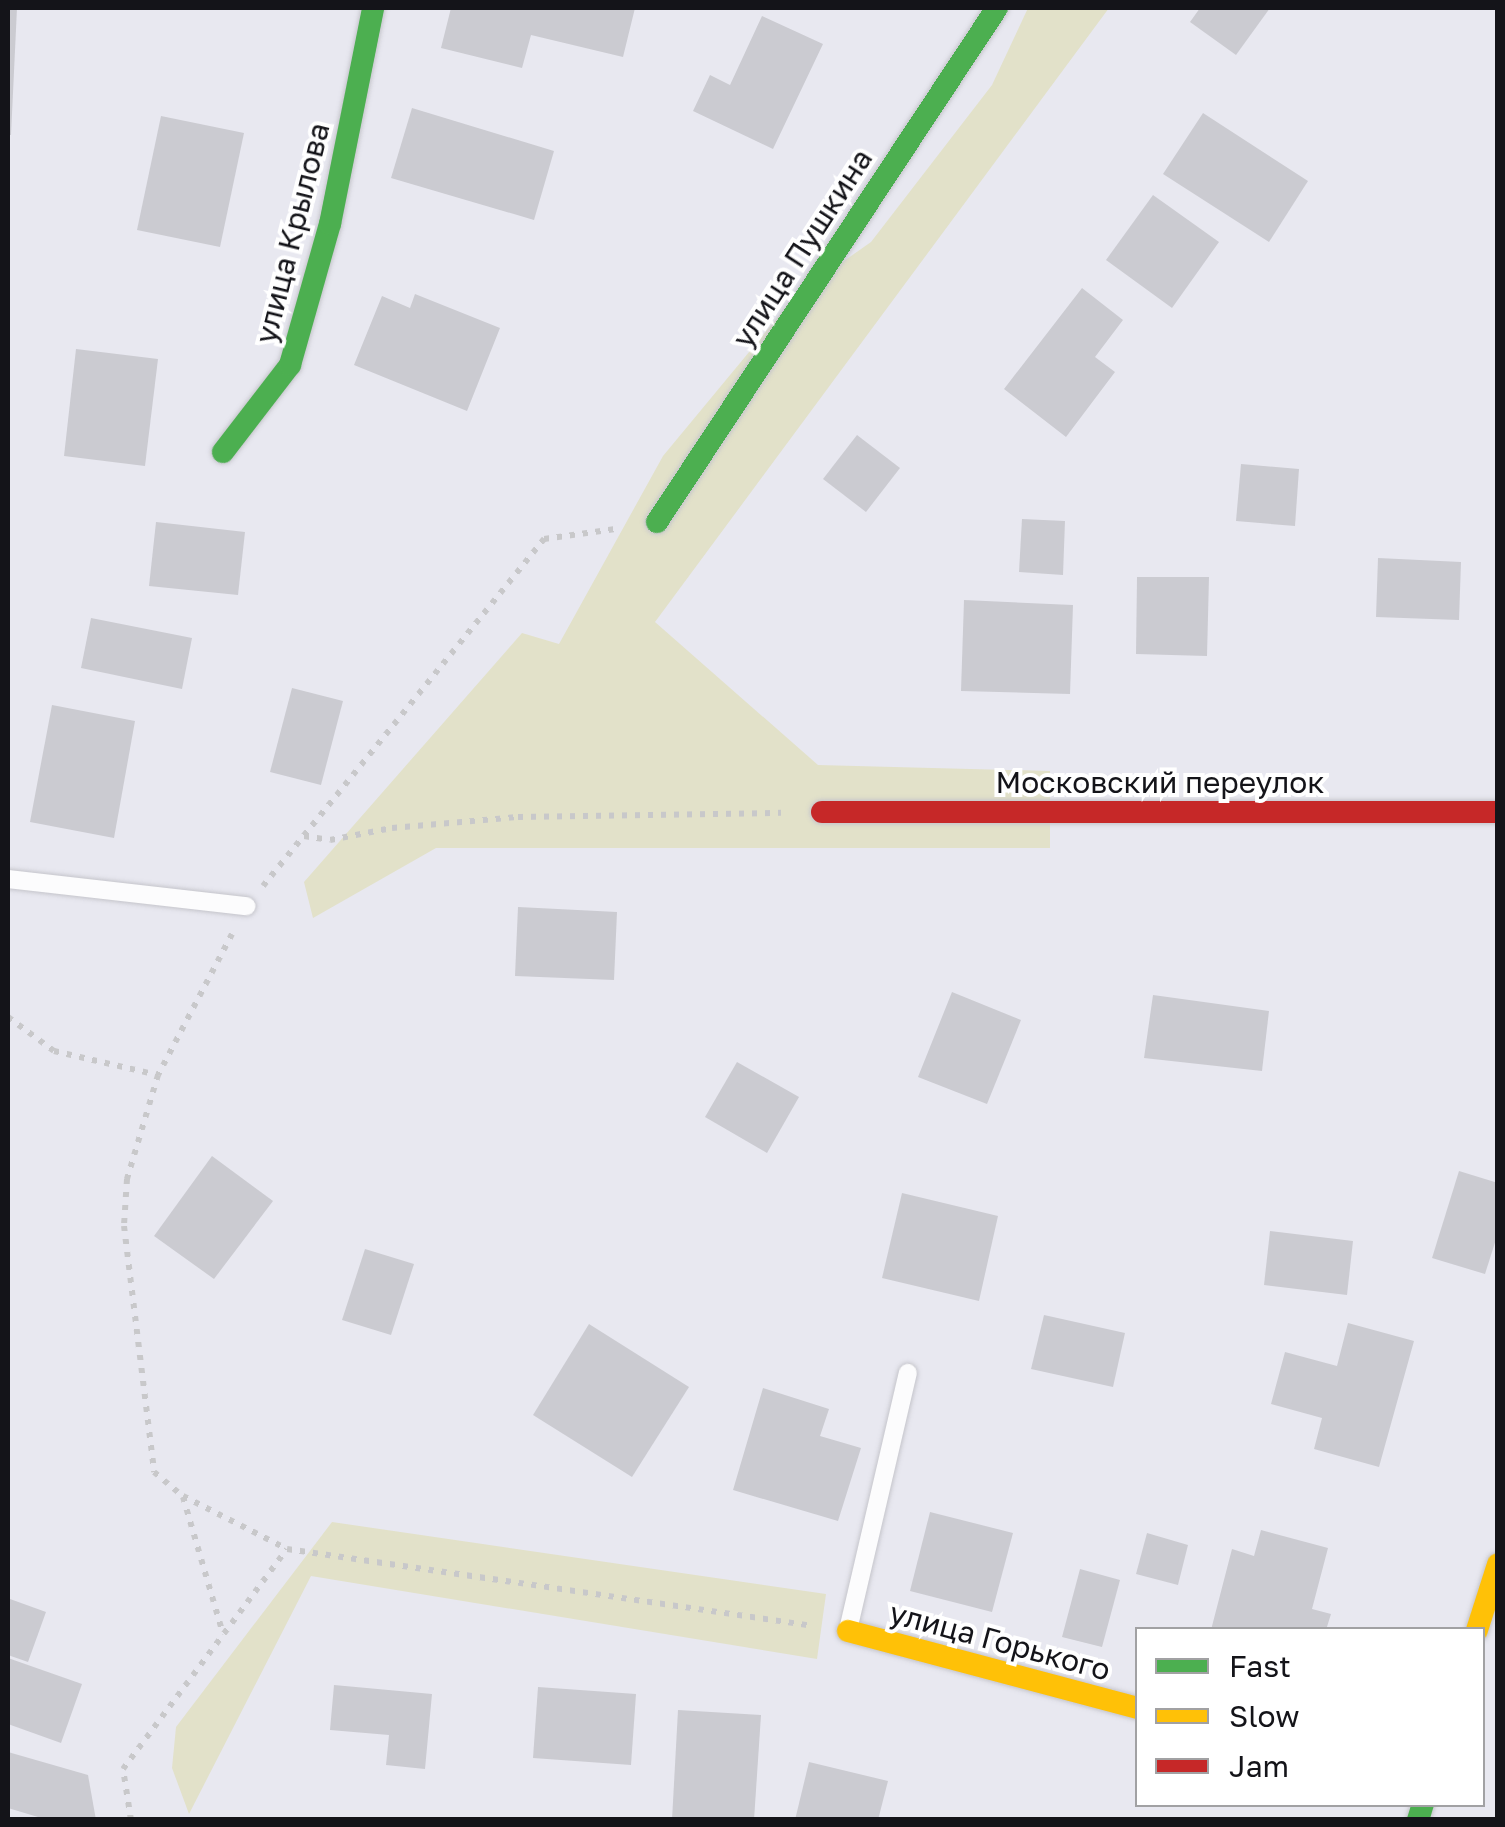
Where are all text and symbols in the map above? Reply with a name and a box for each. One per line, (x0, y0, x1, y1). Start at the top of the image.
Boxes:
street label: улица Крылова (247, 119, 337, 347)
street label: улица Пушкина (724, 142, 880, 354)
street label: Московский переулок (995, 764, 1325, 800)
street label: улица Горького (886, 1594, 1114, 1688)
legend (1135, 1627, 1485, 1807)
text: Fast (1229, 1648, 1291, 1684)
text: Slow (1229, 1698, 1300, 1734)
text: Jam (1229, 1748, 1289, 1784)

